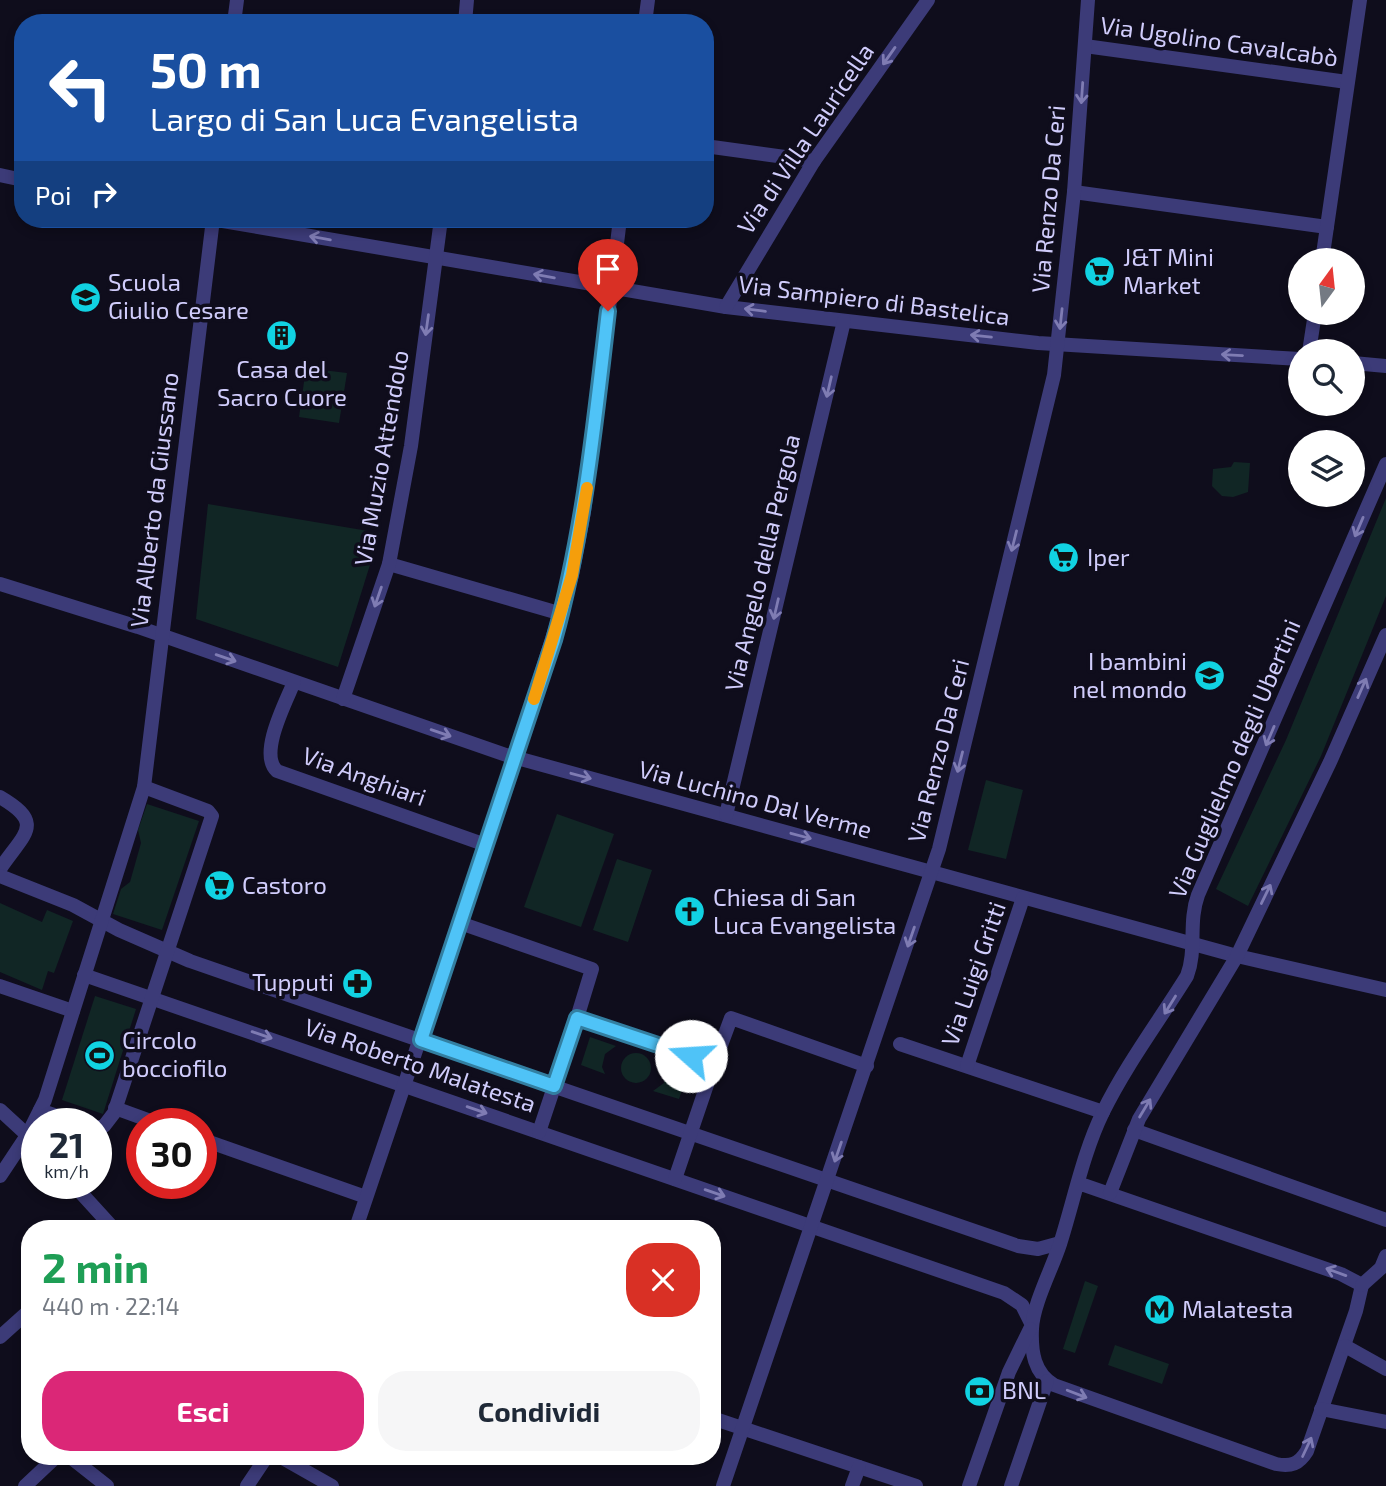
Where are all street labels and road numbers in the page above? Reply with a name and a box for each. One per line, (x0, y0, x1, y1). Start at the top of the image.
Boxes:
street label: Via Ugolino Cavalcabò (1098, 9, 1340, 72)
street label: Via di Villa Lauricella (730, 37, 879, 239)
street label: Via Renzo Da Ceri (1025, 104, 1070, 294)
street label: Via Sampiero di Bastelica (737, 268, 1012, 331)
street label: Via Muzio Attendolo (347, 348, 414, 568)
street label: Via Alberto da Giussano (123, 371, 184, 629)
street label: Via Angelo della Pergola (718, 431, 805, 694)
street label: Via Guglielmo degli Ubertini (1162, 615, 1306, 902)
street label: Via Renzo Da Ceri (901, 656, 974, 846)
street label: Via Anghiari (299, 740, 430, 811)
street label: Via Luchino Dal Verme (636, 753, 875, 844)
street label: Via Luigi Gritti (934, 898, 1011, 1049)
street label: Via Roberto Malatesta (301, 1011, 540, 1118)

